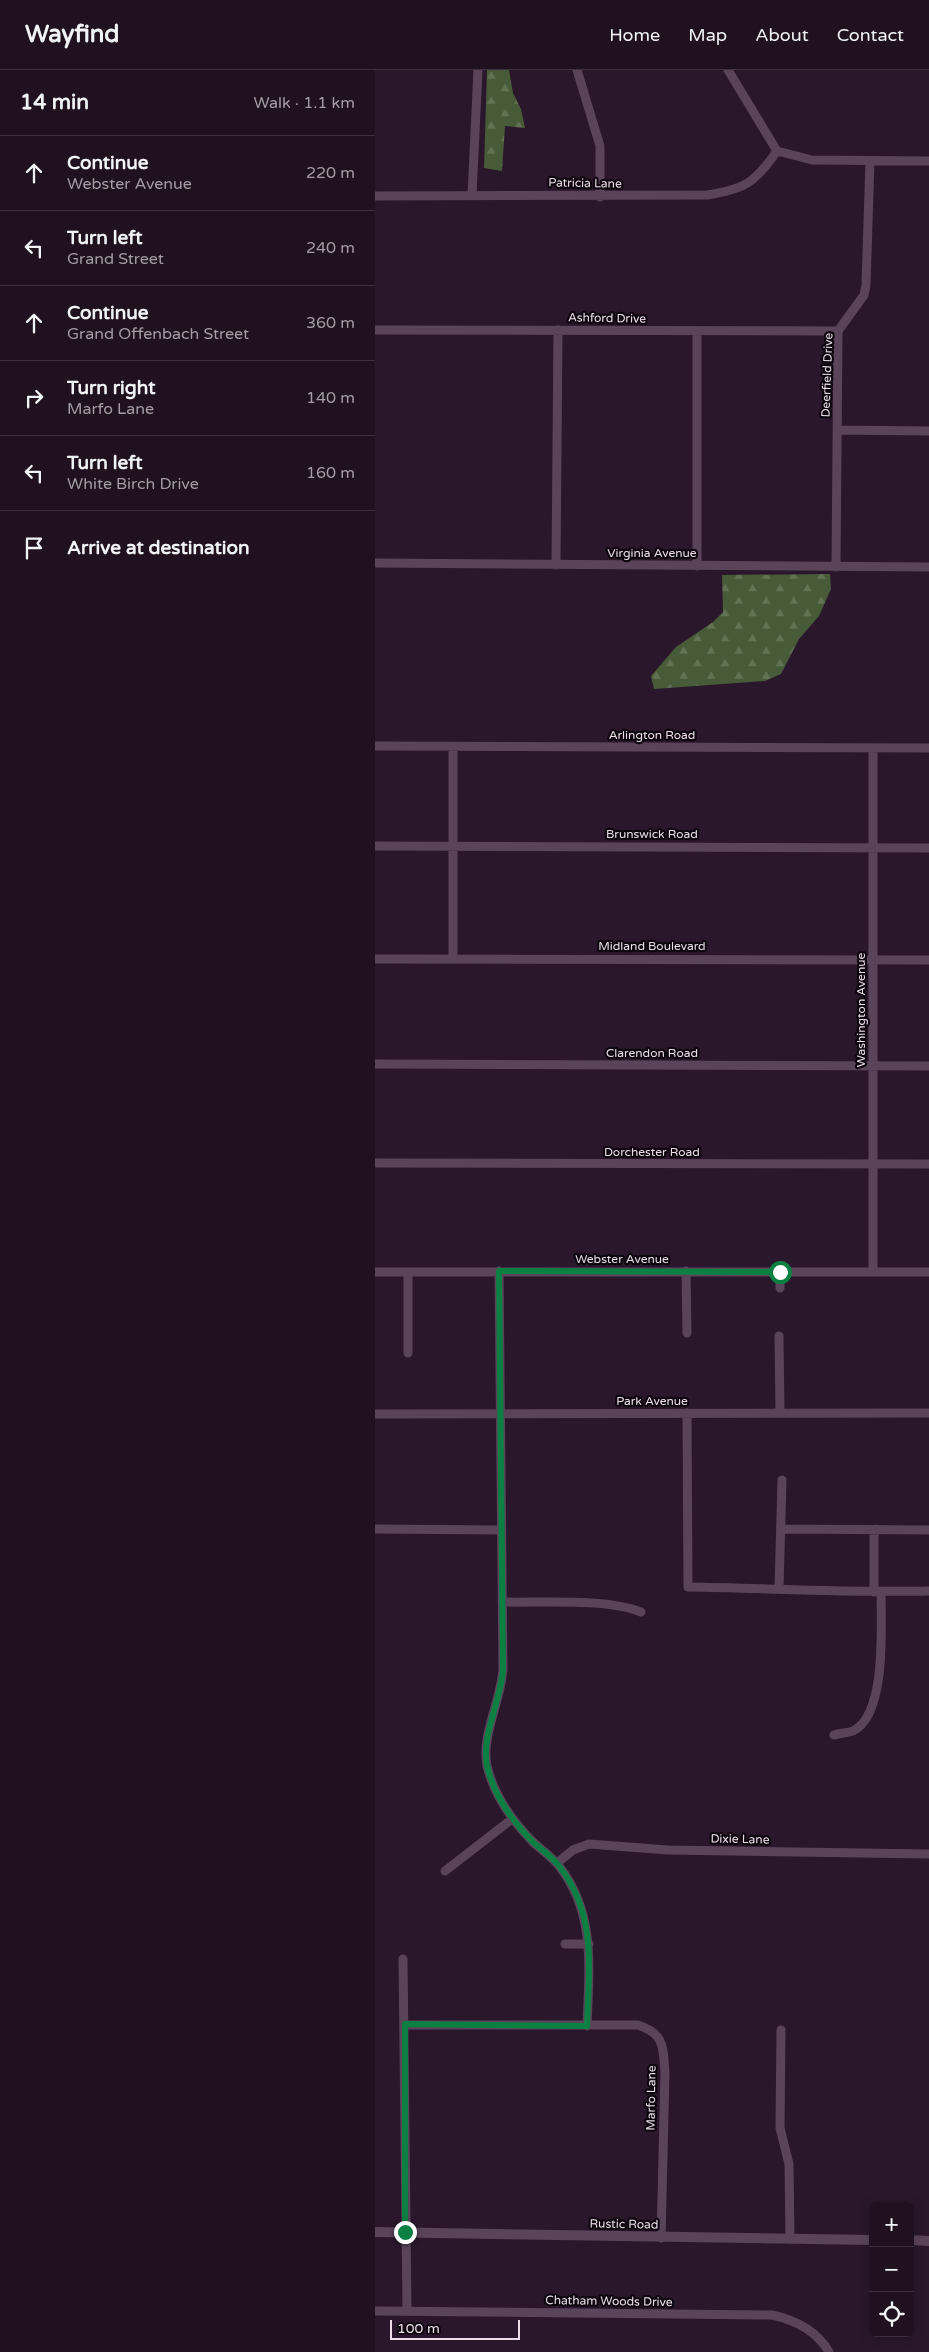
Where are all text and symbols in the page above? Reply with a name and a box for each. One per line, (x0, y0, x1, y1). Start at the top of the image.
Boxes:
text: Wayfind (25, 20, 120, 49)
text: Home (609, 24, 660, 46)
text: Map (688, 24, 727, 46)
text: About (755, 24, 809, 46)
text: Contact (837, 24, 904, 46)
text: 14 min (20, 90, 89, 115)
text: Walk · 1.1 km (253, 93, 355, 113)
text: Continue (67, 152, 149, 174)
icon: ahead (20, 159, 48, 187)
text: 220 m (306, 163, 355, 183)
text: Webster Avenue (67, 174, 192, 194)
street label: Patricia Lane (548, 175, 622, 191)
text: Turn left (67, 227, 143, 249)
icon: left (20, 234, 48, 262)
text: 240 m (306, 238, 355, 258)
text: Grand Street (67, 249, 164, 269)
text: Continue (67, 302, 149, 324)
icon: ahead (20, 309, 48, 337)
street label: Ashford Drive (568, 310, 646, 326)
text: 360 m (306, 313, 355, 333)
text: Grand Offenbach Street (67, 324, 249, 344)
street label: Deerfield Drive (819, 332, 835, 418)
text: Turn right (67, 377, 155, 399)
icon: right (20, 384, 48, 412)
text: 140 m (306, 388, 355, 408)
text: Marfo Lane (67, 399, 154, 419)
text: Turn left (67, 452, 143, 474)
icon: left (20, 459, 48, 487)
text: 160 m (306, 463, 355, 483)
text: White Birch Drive (67, 474, 199, 494)
icon: arrive (20, 534, 48, 562)
text: Arrive at destination (67, 537, 250, 559)
street label: Virginia Avenue (607, 546, 697, 560)
street label: Arlington Road (609, 728, 695, 742)
street label: Brunswick Road (606, 827, 698, 841)
street label: Midland Boulevard (598, 939, 706, 953)
street label: Washington Avenue (854, 953, 868, 1067)
street label: Clarendon Road (606, 1046, 698, 1060)
street label: Dorchester Road (604, 1145, 700, 1159)
street label: Webster Avenue (575, 1252, 669, 1266)
route start (769, 1261, 792, 1284)
street label: Park Avenue (616, 1394, 688, 1408)
street label: Dixie Lane (710, 1831, 770, 1847)
street label: Marfo Lane (643, 2065, 659, 2131)
map controls (869, 2202, 914, 2337)
button: + (869, 2202, 914, 2247)
street label: Rustic Road (589, 2216, 659, 2232)
route end (394, 2221, 417, 2244)
button: − (869, 2247, 914, 2292)
button: locate (869, 2292, 914, 2337)
street label: Chatham Woods Drive (545, 2293, 673, 2309)
scale bar (390, 2317, 520, 2340)
text: 100 m (397, 2320, 440, 2337)

